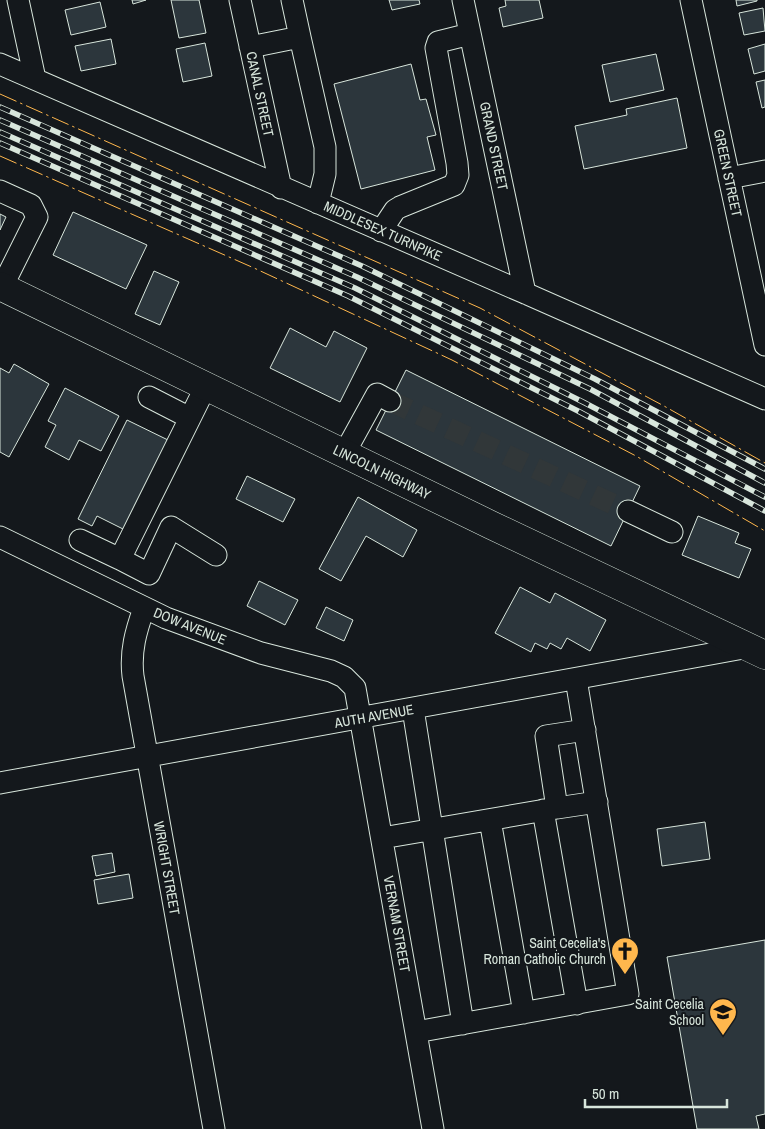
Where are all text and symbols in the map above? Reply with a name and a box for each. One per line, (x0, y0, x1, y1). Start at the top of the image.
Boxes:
street label: CANAL STREET (242, 50, 278, 138)
street label: GRAND STREET (476, 100, 512, 192)
street label: GREEN STREET (710, 127, 746, 219)
street label: MIDDLESEX TURNPIKE (321, 197, 445, 265)
street label: LINCOLN HIGHWAY (330, 441, 434, 504)
street label: DOW AVENUE (151, 603, 229, 649)
street label: AUTH AVENUE (332, 700, 415, 732)
street label: WRIGHT STREET (150, 820, 184, 916)
street label: VERNAM STREET (380, 874, 414, 974)
place label: Saint Cecelia's Roman Catholic Church (484, 934, 606, 968)
church icon: Saint Cecelia's Roman Catholic Church (610, 936, 640, 975)
place label: Saint Cecelia School (635, 995, 705, 1029)
school or university icon: Saint Cecelia School (708, 997, 738, 1036)
scale bar (585, 1076, 728, 1108)
text: 50 m (592, 1083, 619, 1104)

